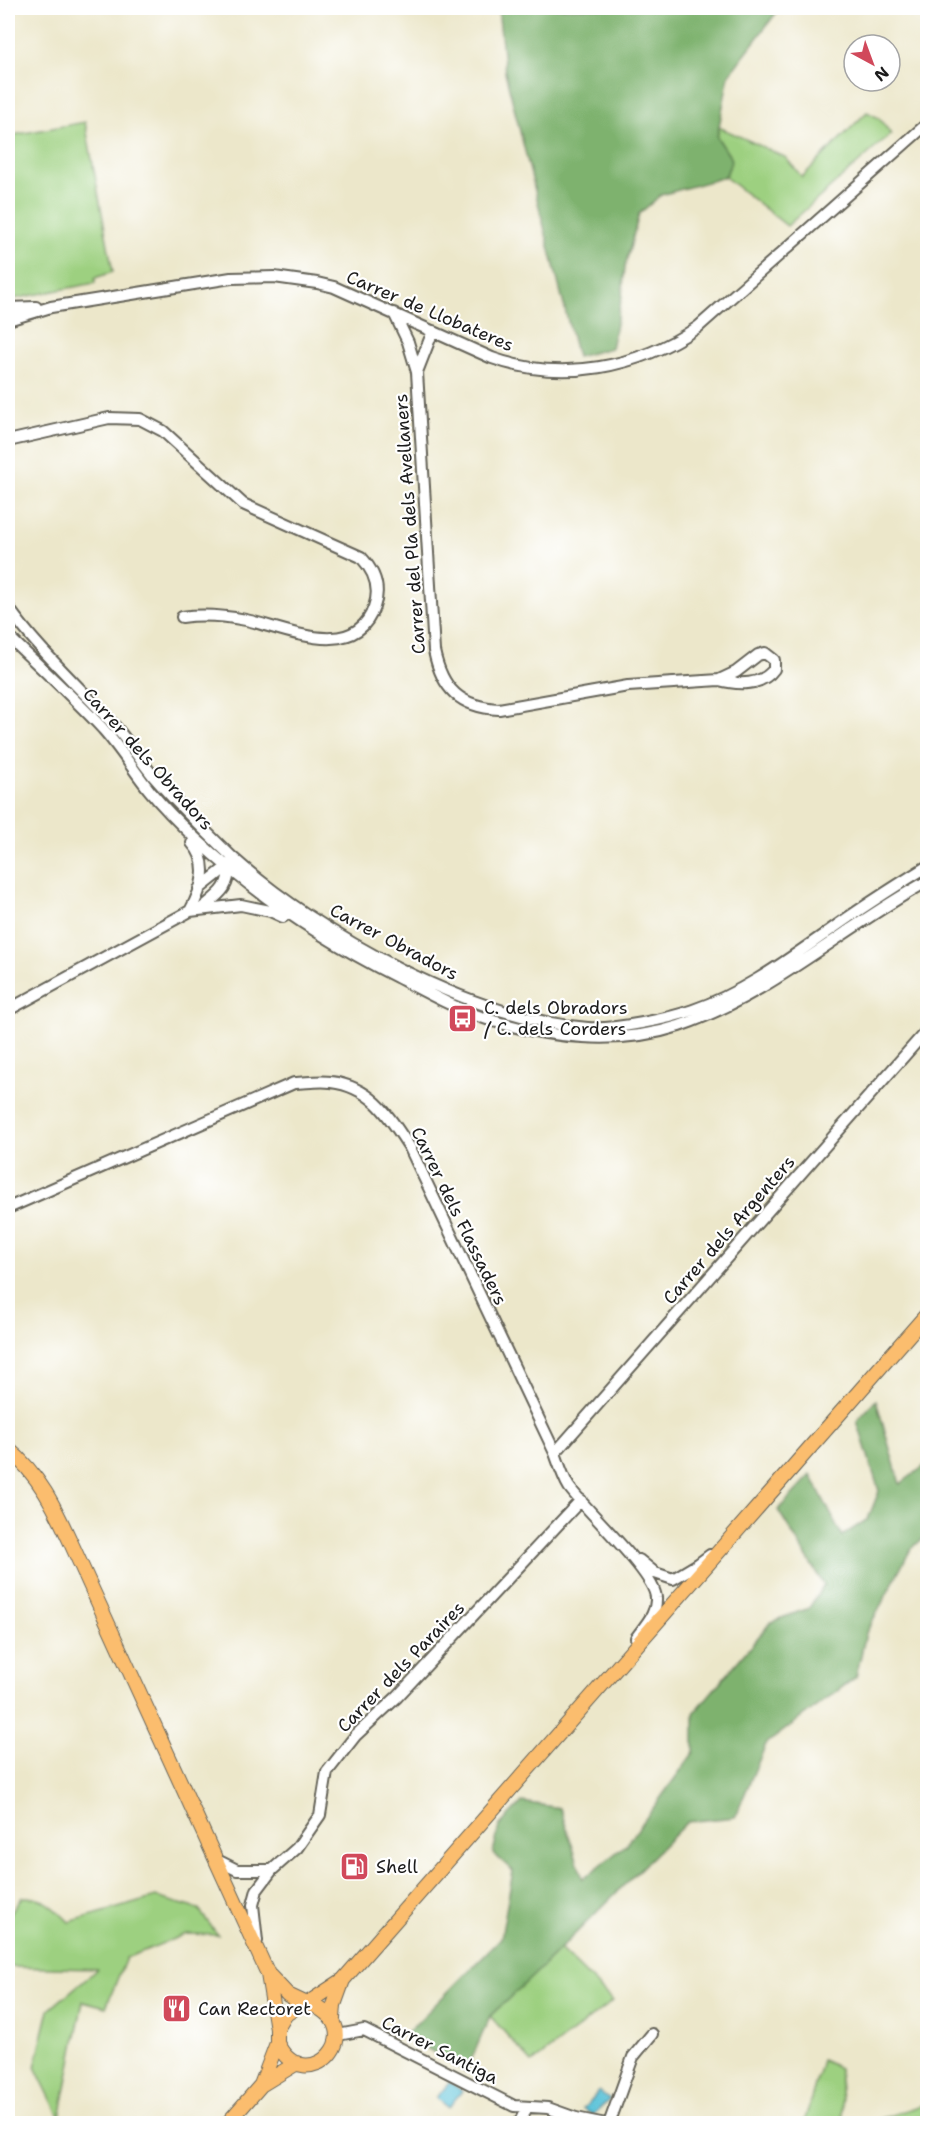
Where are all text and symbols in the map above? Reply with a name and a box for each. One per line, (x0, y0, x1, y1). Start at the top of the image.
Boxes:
north arrow (842, 33, 902, 93)
text: N (870, 62, 893, 86)
street label: Carrer de Llobateres (343, 265, 517, 357)
street label: Carrer del Pla dels Avellaners (389, 393, 431, 655)
street label: Carrer dels Obradors (78, 683, 218, 835)
street label: Carrer Obradors (326, 898, 462, 986)
place label: C. dels Obradors / C. dels Corders (484, 996, 628, 1041)
bus stop icon: C. dels Obradors / C. dels Corders (447, 1002, 479, 1034)
street label: Carrer dels Flassaders (405, 1123, 513, 1309)
street label: Carrer dels Argenters (658, 1151, 800, 1309)
street label: Carrer dels Paraires (332, 1596, 470, 1738)
fuel station icon: Shell (339, 1851, 371, 1883)
place label: Shell (376, 1855, 418, 1879)
restaurant icon: Can Rectoret (161, 1993, 193, 2025)
place label: Can Rectoret (198, 1997, 311, 2021)
street label: Carrer Santiga (377, 2010, 503, 2090)

